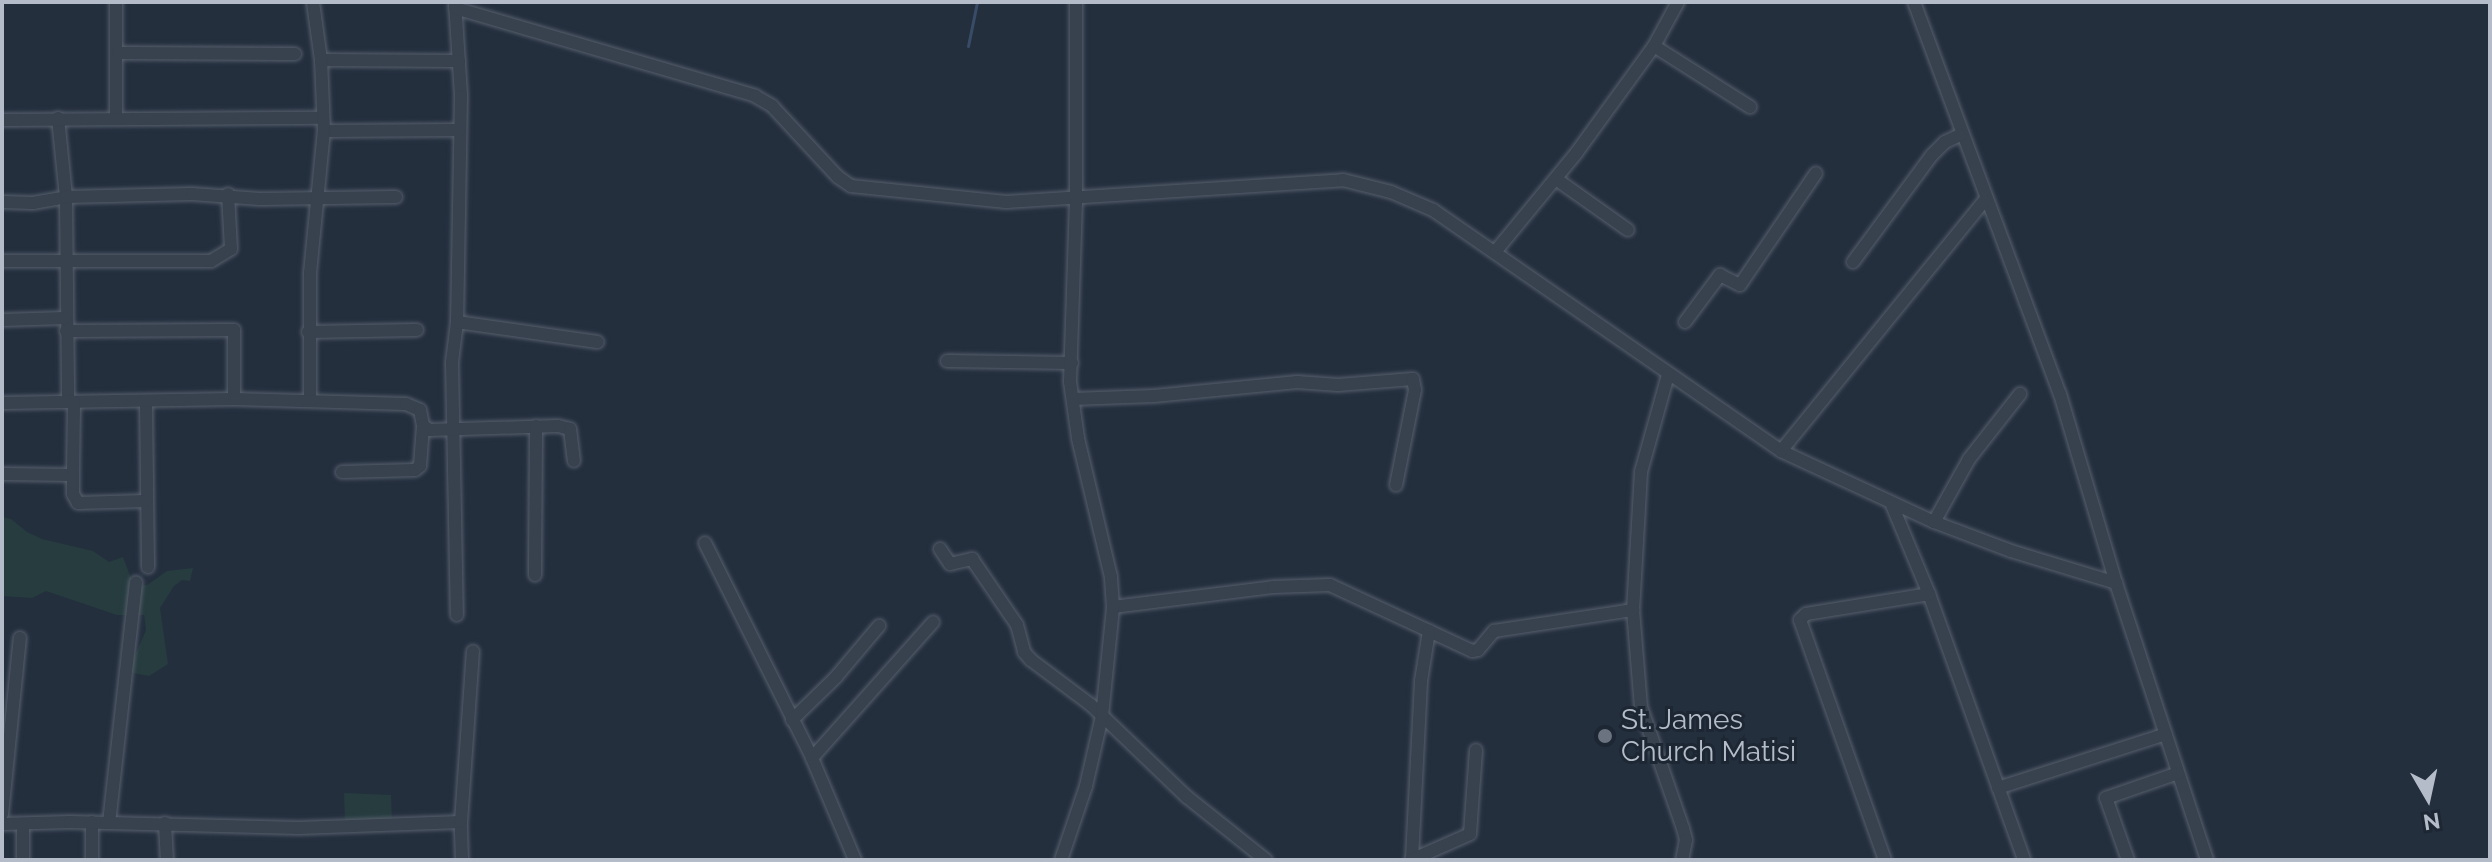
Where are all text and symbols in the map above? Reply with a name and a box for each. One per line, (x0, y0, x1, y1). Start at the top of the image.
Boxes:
place label: St. James Church Matisi (1621, 703, 1796, 769)
marker: St. James Church Matisi (1596, 727, 1614, 745)
north arrow (2388, 758, 2468, 838)
text: N (2421, 808, 2442, 836)

